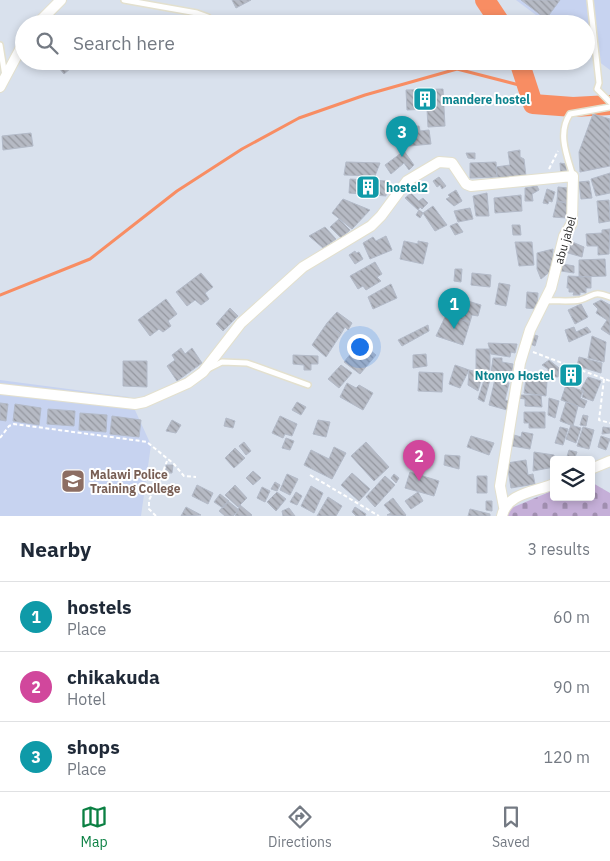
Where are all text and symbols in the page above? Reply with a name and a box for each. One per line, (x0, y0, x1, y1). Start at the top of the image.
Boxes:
search box (15, 15, 595, 70)
icon: search (33, 29, 61, 57)
text: Search here (73, 31, 175, 55)
building icon: mandere hostel (412, 86, 438, 112)
place label: mandere hostel (442, 92, 530, 107)
pin: 3 (386, 116, 418, 157)
building icon: hostel2 (355, 174, 381, 200)
place label: hostel2 (386, 180, 428, 195)
street label: abu jabel (551, 214, 579, 266)
pin: 1 (438, 288, 470, 329)
your location (347, 334, 373, 360)
building icon: Ntonyo Hostel (558, 362, 584, 388)
place label: Ntonyo Hostel (475, 368, 554, 383)
pin: 2 (403, 440, 435, 481)
map controls (550, 456, 595, 501)
button: layers (550, 456, 595, 501)
place label: Malawi Police Training College (90, 467, 181, 496)
school or university icon: Malawi Police Training College (60, 468, 86, 494)
text: Nearby (20, 535, 91, 563)
text: 3 results (527, 539, 590, 559)
text: hostels (67, 595, 132, 619)
text: 1 (31, 607, 41, 627)
text: 60 m (553, 607, 590, 627)
text: Place (67, 619, 106, 639)
text: chikakuda (67, 665, 160, 689)
text: 2 (31, 677, 41, 697)
text: 90 m (553, 677, 590, 697)
text: Hotel (67, 689, 106, 709)
text: shops (67, 735, 120, 759)
text: 3 (31, 747, 41, 767)
text: 120 m (543, 747, 590, 767)
text: Place (67, 759, 106, 779)
tab: Map (80, 803, 108, 851)
tab: Directions (268, 803, 332, 851)
tab: Saved (492, 803, 530, 851)

